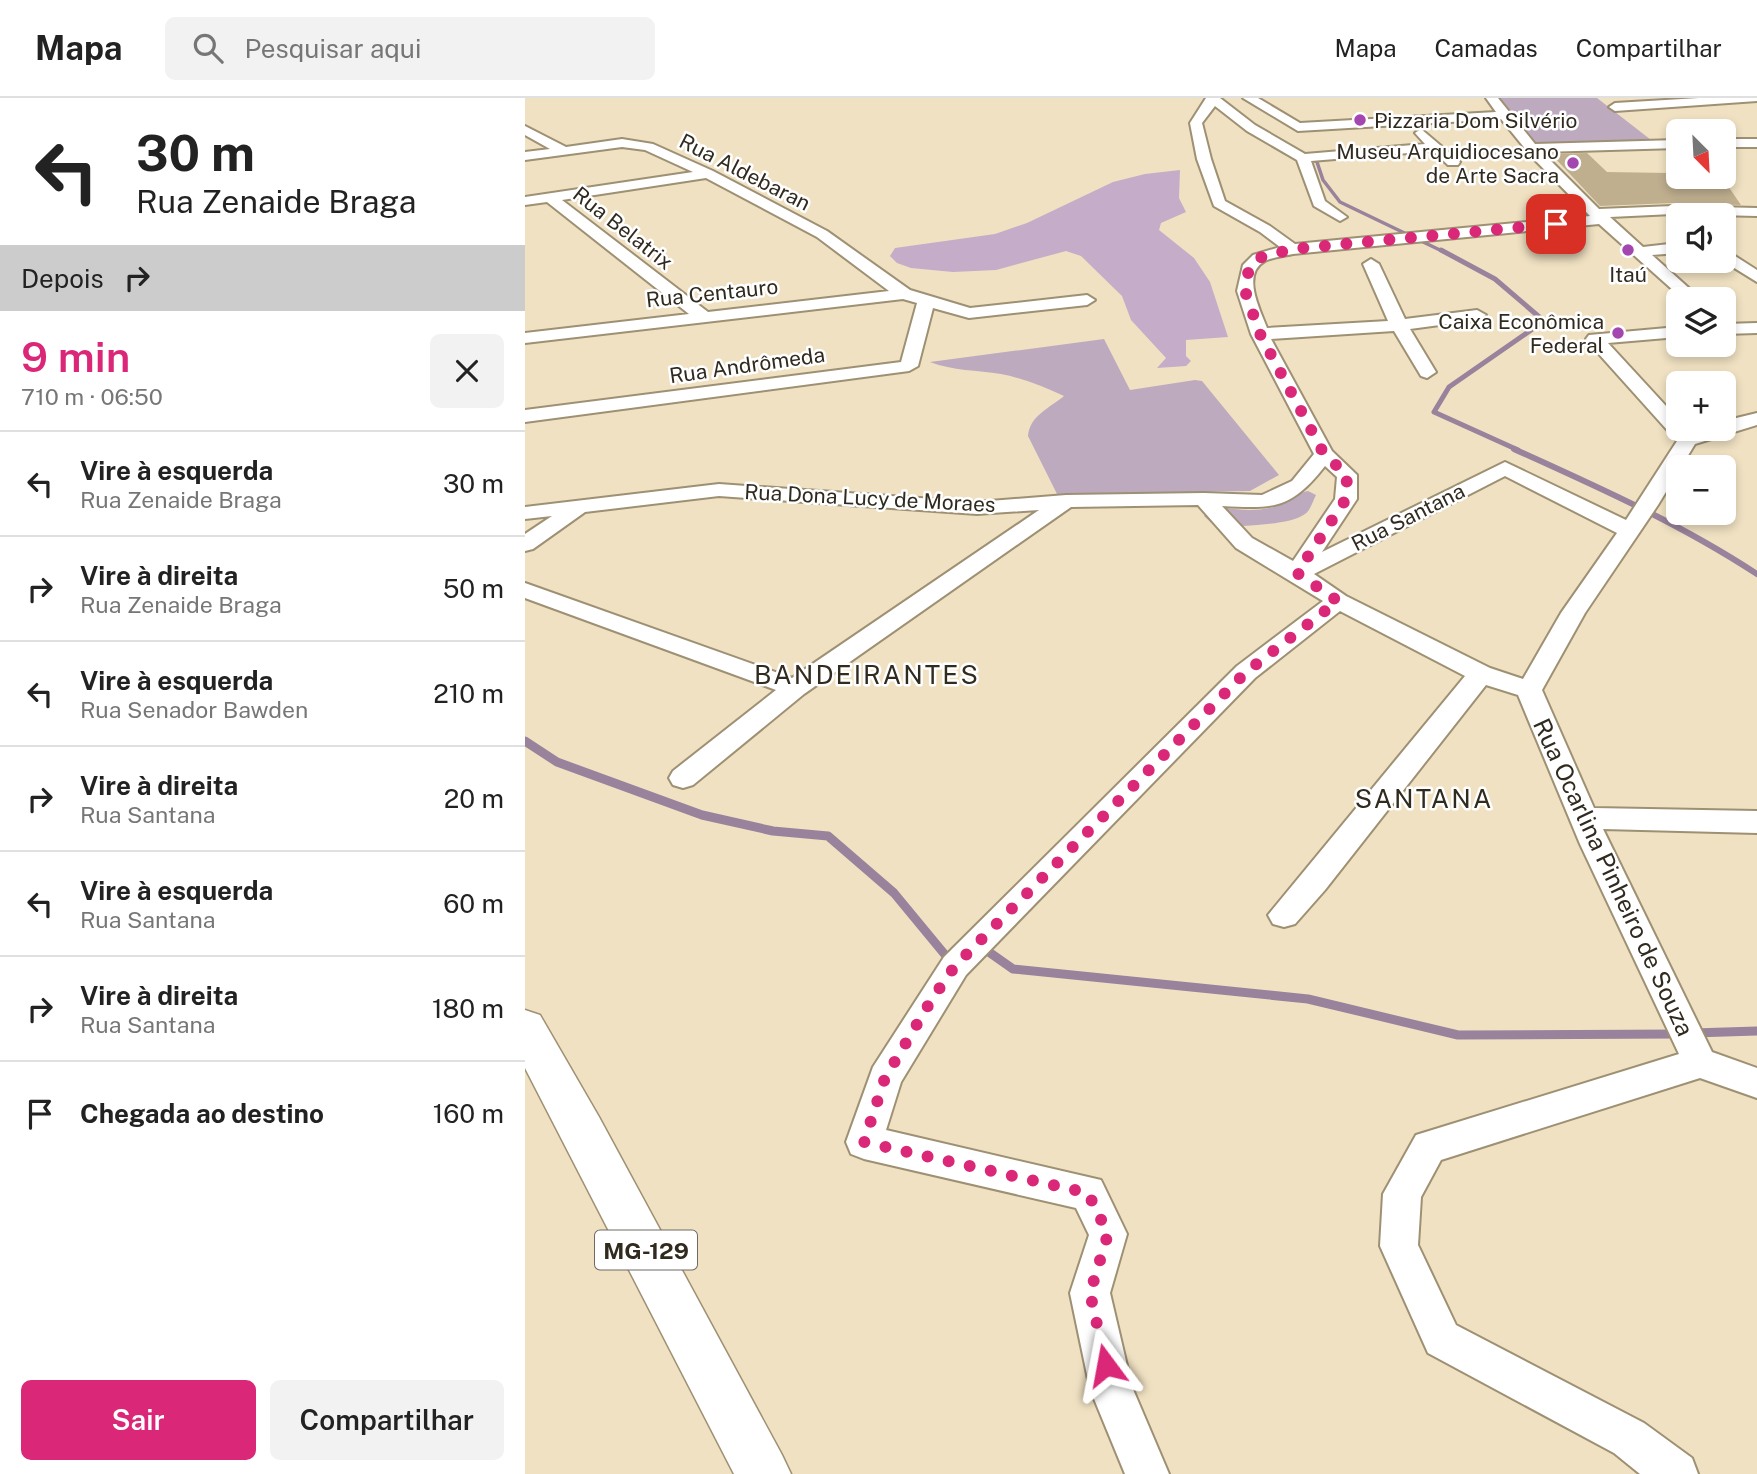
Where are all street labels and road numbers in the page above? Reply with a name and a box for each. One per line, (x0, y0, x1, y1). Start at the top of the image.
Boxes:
street label: Rua Aldebaran (675, 128, 815, 216)
street label: Rua Belatrix (568, 181, 678, 275)
street label: Rua Centauro (645, 274, 779, 312)
street label: Rua Andrômeda (668, 342, 826, 388)
street label: Rua Santana (1347, 478, 1469, 556)
street label: Rua Dona Lucy de Moraes (744, 479, 996, 517)
street label: Rua Ocarlina Pinheiro de Souza (1528, 714, 1700, 1040)
road number: MG-129 (595, 1231, 697, 1270)

